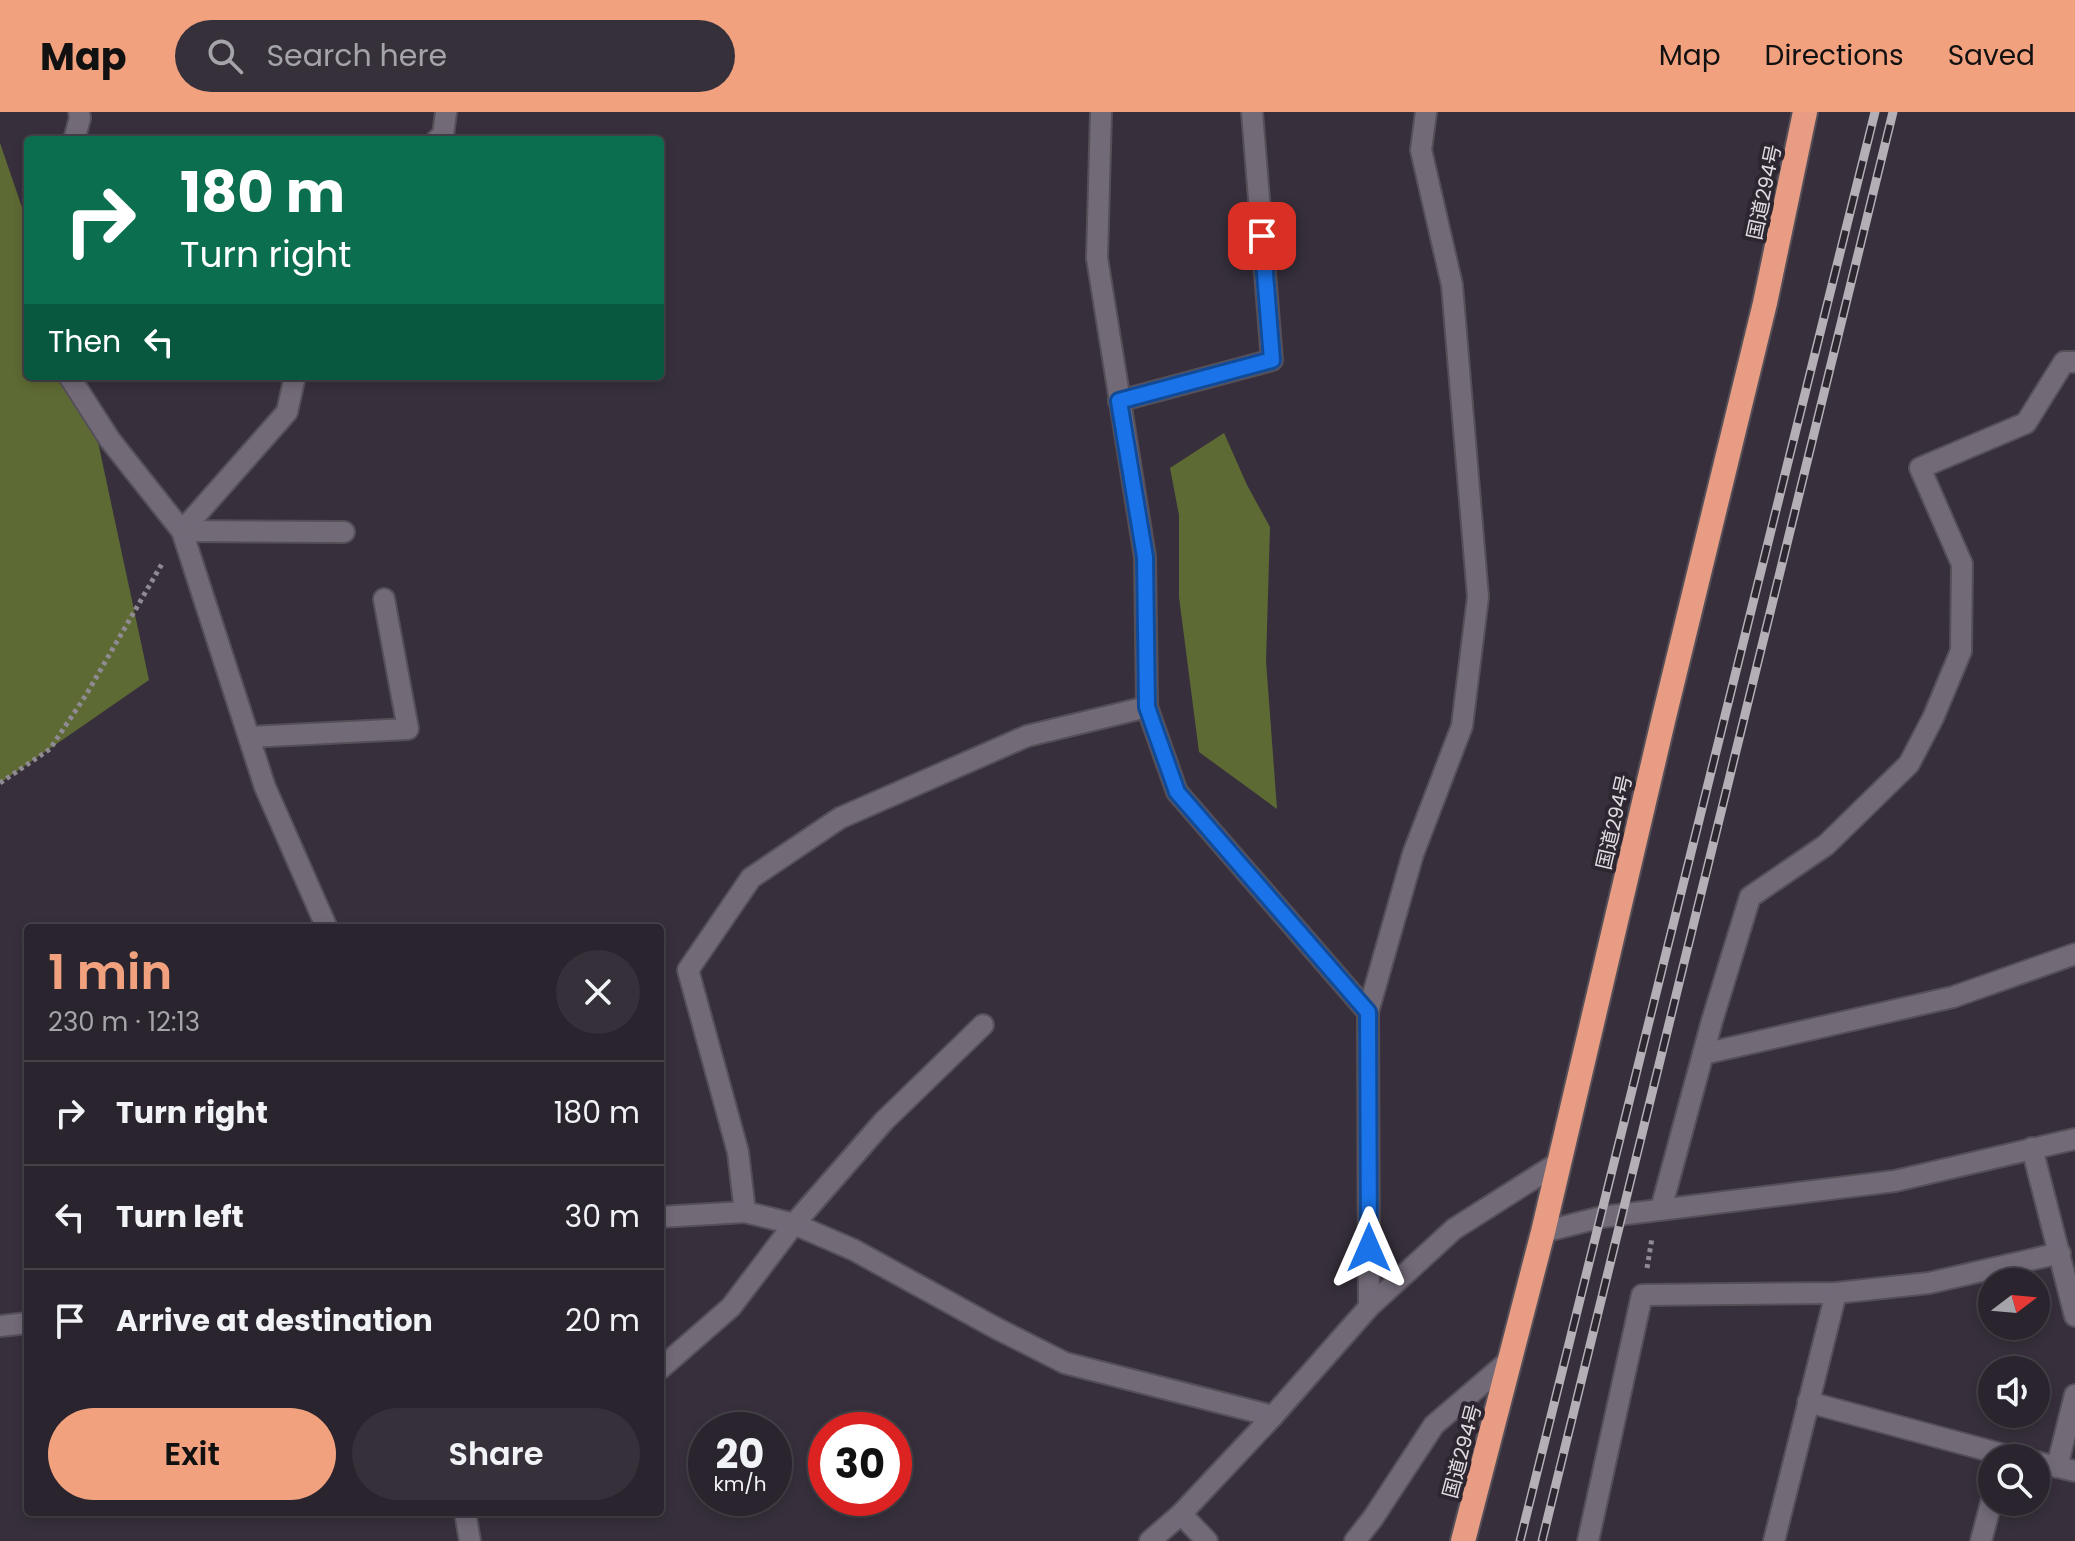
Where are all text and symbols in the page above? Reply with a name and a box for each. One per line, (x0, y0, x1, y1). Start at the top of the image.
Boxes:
search box (175, 20, 735, 92)
text: Map (40, 30, 127, 83)
icon: search (203, 34, 247, 78)
text: Search here (267, 34, 447, 77)
text: Map (1659, 36, 1721, 75)
text: Directions (1765, 36, 1904, 75)
text: Saved (1948, 36, 2035, 75)
street label: 国道294号 (1740, 142, 1788, 242)
text: 180 m (180, 153, 345, 232)
icon: right (48, 168, 152, 272)
pin (1228, 202, 1296, 270)
icon: arrive (1240, 214, 1284, 258)
text: Turn right (180, 229, 351, 280)
text: Then (48, 320, 121, 363)
icon: left (137, 320, 181, 364)
street label: 国道294号 (1589, 772, 1639, 872)
text: 1 min (48, 939, 172, 1006)
button: close (556, 950, 640, 1034)
text: 230 m · 12:13 (48, 1004, 200, 1040)
icon: right (48, 1091, 92, 1135)
text: Turn right (116, 1091, 268, 1134)
text: 180 m (554, 1091, 640, 1134)
icon: left (48, 1195, 92, 1239)
text: Turn left (116, 1195, 244, 1238)
text: 30 m (565, 1195, 640, 1238)
position arrow (1327, 1206, 1411, 1290)
north arrow (1978, 1268, 2050, 1340)
map controls (1978, 1268, 2050, 1516)
icon: arrive (48, 1299, 92, 1343)
text: Arrive at destination (116, 1299, 433, 1342)
text: 20 m (565, 1299, 640, 1342)
button: sound (1978, 1356, 2050, 1428)
street label: 国道294号 (1436, 1401, 1488, 1501)
button: Exit (48, 1408, 336, 1500)
button: Share (352, 1408, 640, 1500)
speed limit sign: 30 (808, 1412, 912, 1516)
text: 20 (716, 1426, 764, 1482)
button: search (1978, 1444, 2050, 1516)
text: km/h (713, 1470, 767, 1498)

